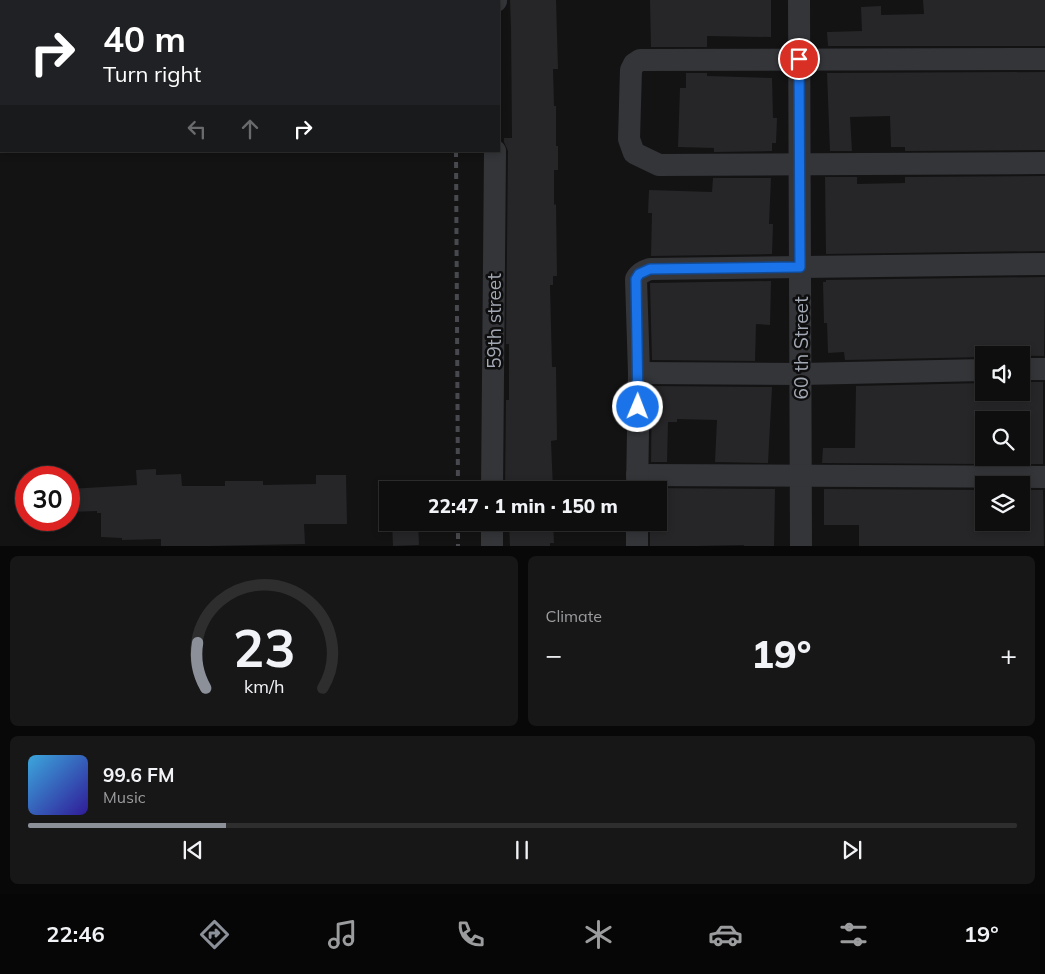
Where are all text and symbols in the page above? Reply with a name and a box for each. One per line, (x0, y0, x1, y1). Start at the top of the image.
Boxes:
text: 40 m (103, 17, 186, 61)
icon: right (20, 20, 85, 85)
pin (778, 38, 820, 80)
icon: arrive (785, 45, 813, 73)
text: Turn right (103, 60, 201, 88)
icon: left (183, 115, 211, 143)
icon: ahead (236, 115, 264, 143)
icon: right (289, 115, 317, 143)
street label: 59th street (482, 273, 506, 369)
street label: 60 th Street (789, 296, 813, 400)
map controls (975, 346, 1030, 531)
button: sound (975, 346, 1030, 401)
position arrow (611, 380, 663, 432)
button: search (975, 411, 1030, 466)
speed limit sign: 30 (15, 466, 80, 531)
button: layers (975, 476, 1030, 531)
text: 22:47 · 1 min · 150 m (428, 494, 618, 518)
text: Climate (546, 606, 602, 626)
text: 23 (233, 615, 295, 680)
text: 19° (751, 630, 811, 678)
text: − (546, 637, 562, 672)
text: + (1000, 637, 1017, 672)
text: km/h (244, 675, 284, 697)
text: 99.6 FM (103, 763, 175, 787)
text: Music (103, 787, 146, 807)
icon: previous (179, 836, 207, 864)
icon: pause (508, 836, 536, 864)
icon: next (838, 836, 866, 864)
icon: directions (197, 917, 232, 952)
icon: music (325, 917, 360, 952)
icon: phone (453, 917, 488, 952)
icon: climate (581, 917, 616, 952)
icon: car (708, 917, 743, 952)
icon: filters (836, 917, 871, 952)
text: 22:46 (46, 920, 105, 948)
text: 19° (964, 920, 999, 948)

